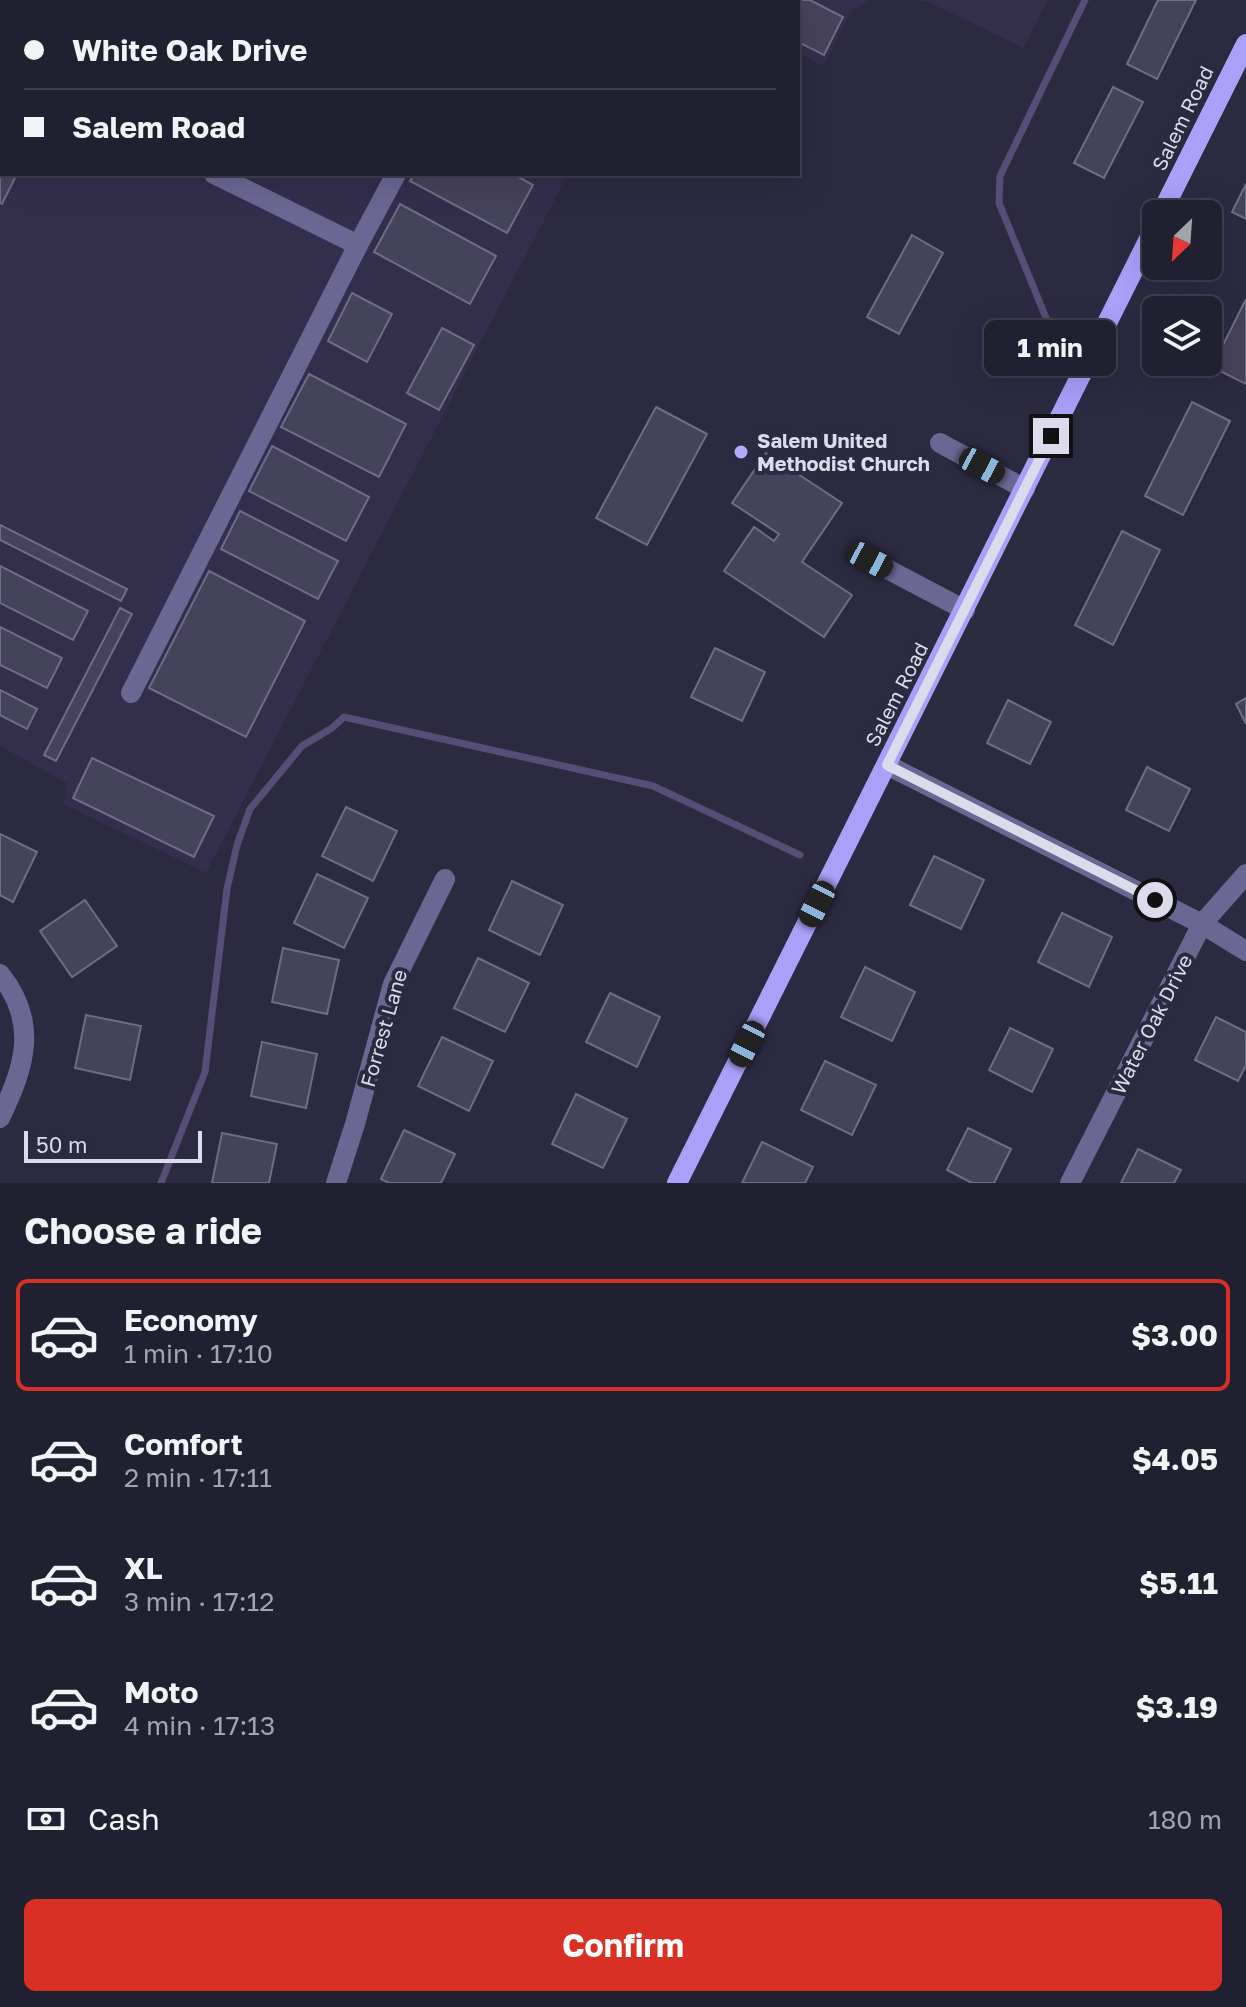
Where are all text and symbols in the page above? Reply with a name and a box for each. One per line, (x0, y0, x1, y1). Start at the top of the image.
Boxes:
text: White Oak Drive (72, 32, 307, 68)
street label: Salem Road (1146, 62, 1218, 174)
text: Salem Road (72, 109, 245, 145)
north arrow (1142, 200, 1222, 280)
map controls (1142, 200, 1222, 376)
button: layers (1142, 296, 1222, 376)
callout: 1 min (985, 320, 1117, 376)
text: 1 min (1017, 332, 1083, 363)
route end (1033, 418, 1069, 454)
place label: Salem United Methodist Church (757, 428, 930, 475)
marker: Salem United Methodist Church (732, 443, 750, 461)
car (955, 444, 1009, 488)
car (843, 538, 897, 582)
street label: Salem Road (860, 638, 932, 750)
car (795, 877, 839, 931)
route start (1137, 882, 1173, 918)
street label: Water Oak Drive (1105, 950, 1197, 1098)
street label: Forrest Lane (355, 966, 411, 1090)
car (725, 1017, 769, 1071)
scale bar (24, 1127, 202, 1163)
text: 50 m (36, 1131, 87, 1158)
text: Choose a ride (24, 1209, 262, 1252)
icon: car (28, 1299, 100, 1371)
text: Economy (124, 1302, 258, 1338)
text: $3.00 (1131, 1317, 1218, 1353)
text: 1 min · 17:10 (124, 1338, 273, 1369)
icon: car (28, 1423, 100, 1495)
text: Comfort (124, 1426, 243, 1462)
text: $4.05 (1132, 1441, 1218, 1477)
text: 2 min · 17:11 (124, 1462, 272, 1493)
icon: car (28, 1547, 100, 1619)
text: XL (124, 1550, 163, 1586)
text: $5.11 (1139, 1565, 1218, 1601)
text: 3 min · 17:12 (124, 1586, 274, 1617)
icon: car (28, 1671, 100, 1743)
text: Moto (124, 1674, 199, 1710)
text: $3.19 (1136, 1689, 1218, 1725)
text: 4 min · 17:13 (124, 1710, 275, 1741)
icon: cash (24, 1797, 68, 1841)
text: Cash (88, 1801, 160, 1837)
text: 180 m (1148, 1804, 1222, 1835)
button: Confirm (24, 1899, 1222, 1991)

